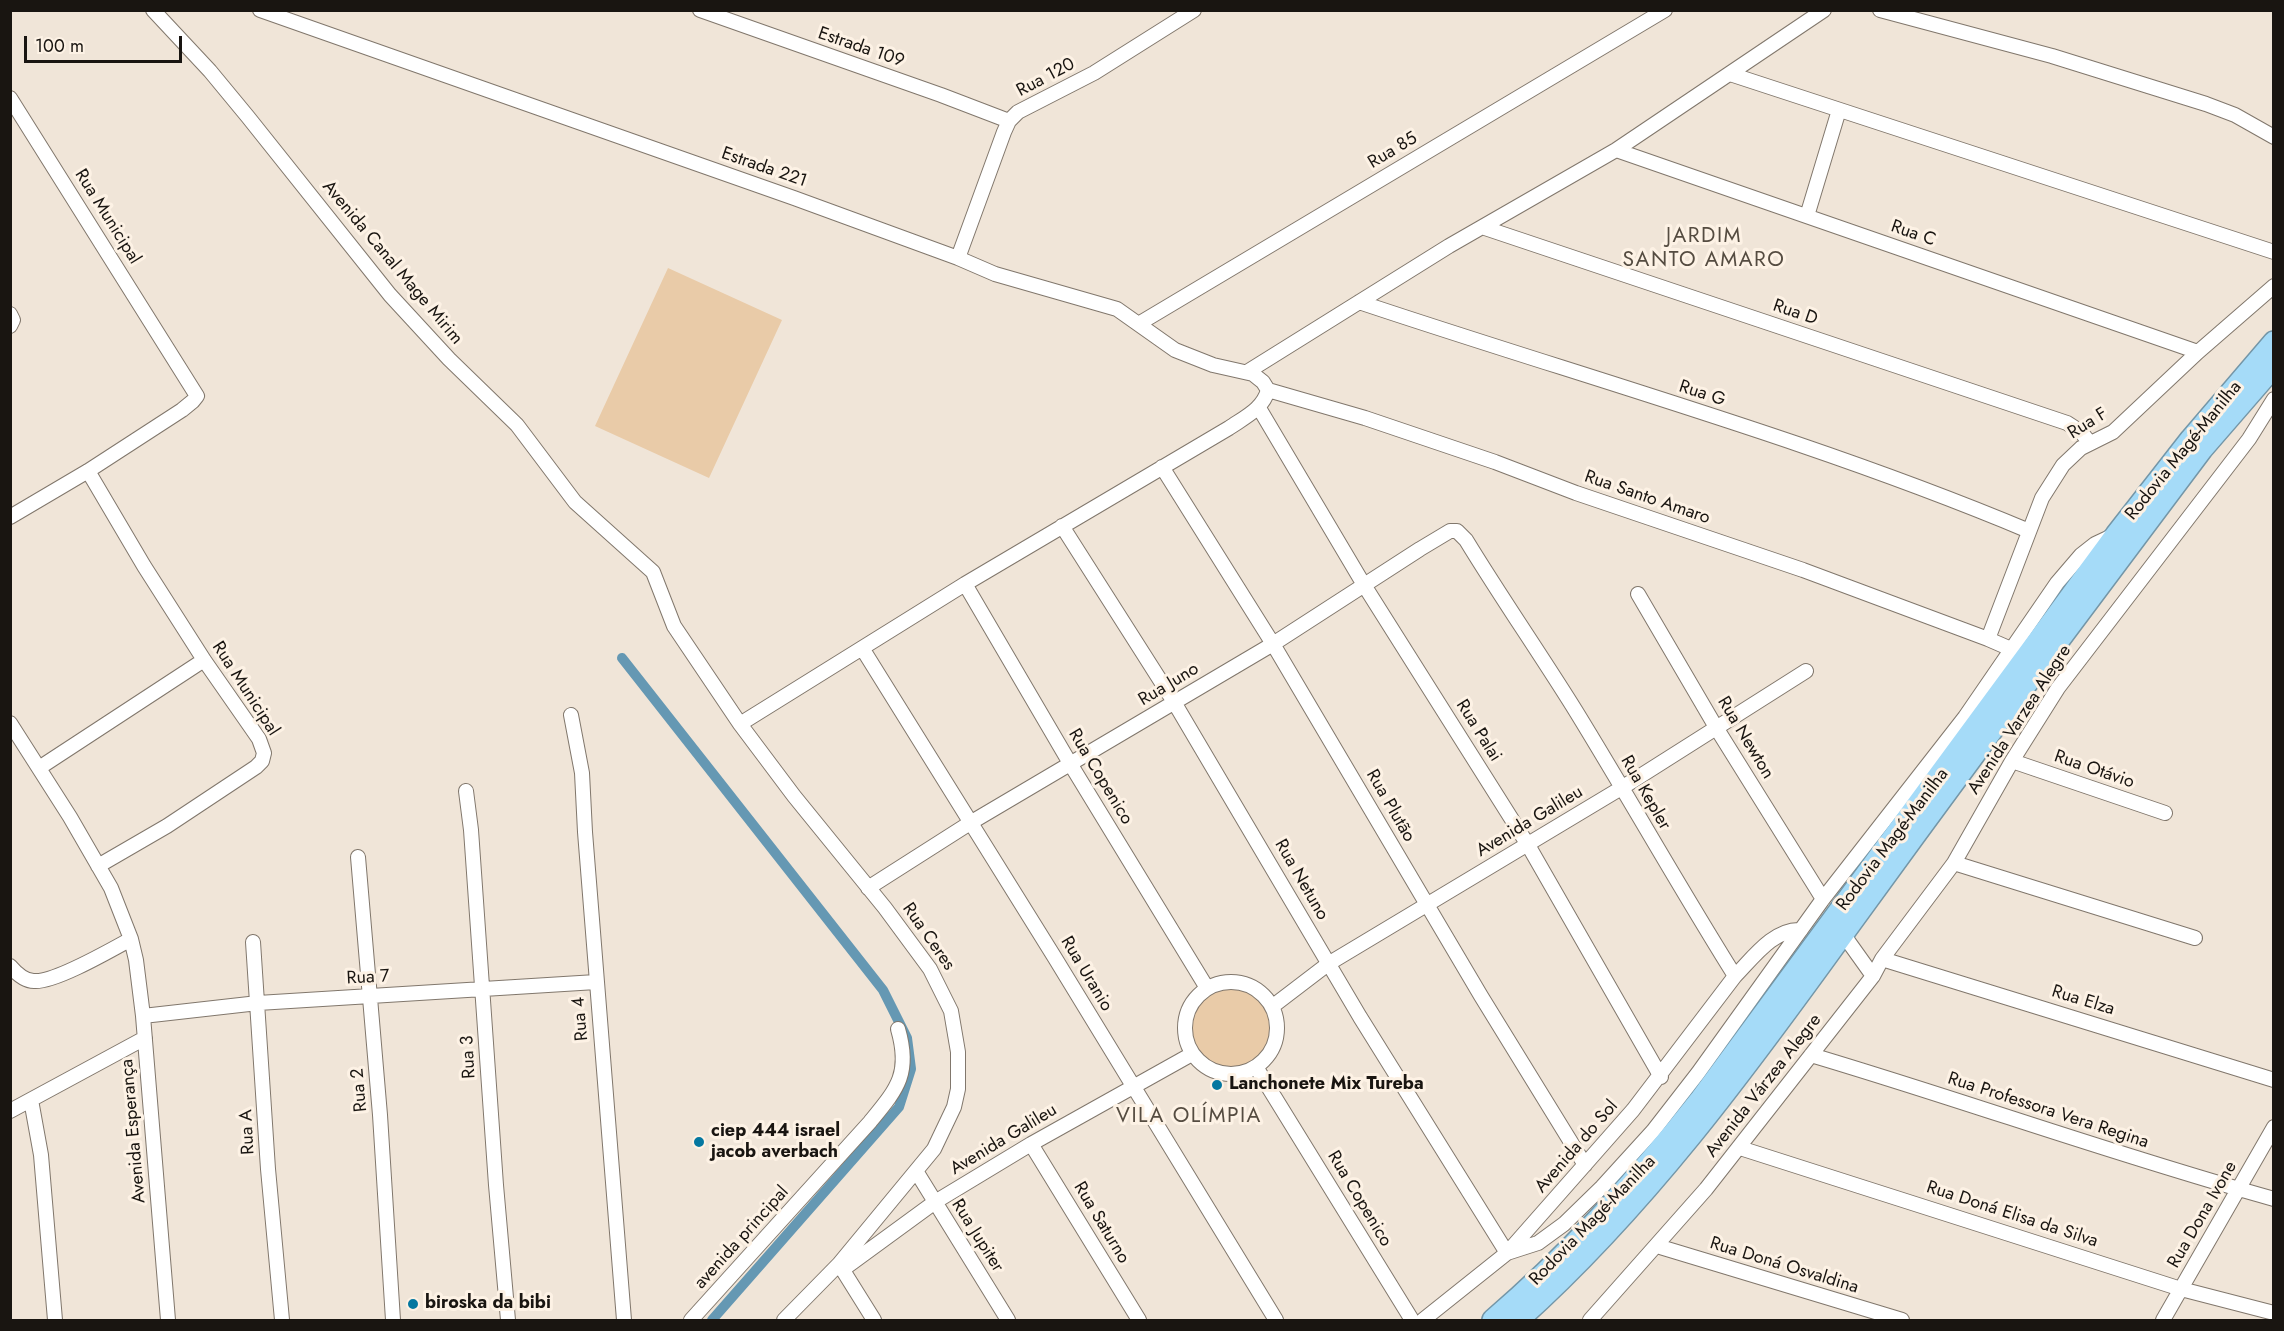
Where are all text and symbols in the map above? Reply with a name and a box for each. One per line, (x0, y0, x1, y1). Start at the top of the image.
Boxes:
street label: Estrada 109 (815, 23, 907, 73)
scale bar (27, 24, 184, 62)
text: 100 m (35, 33, 84, 59)
street label: Rua 120 (1013, 54, 1079, 102)
street label: Rua 85 (1364, 128, 1422, 174)
street label: Estrada 221 (718, 143, 810, 193)
street label: Rua Municipal (69, 165, 145, 269)
street label: Avenida Canal Mage Mirim (317, 177, 467, 349)
street label: Rua C (1888, 216, 1938, 252)
district label: JARDIM SANTO AMARO (1623, 224, 1785, 274)
street label: Rua D (1770, 295, 1820, 331)
street label: Rua G (1676, 376, 1728, 412)
street label: Rodovia Magé-Manilha (2121, 377, 2247, 525)
street label: Rua F (2064, 404, 2112, 444)
street label: Rua Santo Amaro (1581, 466, 1713, 530)
street label: Rua Municipal (207, 638, 283, 740)
street label: Avenida Varzea Alegre (1964, 641, 2076, 799)
street label: Rua Juno (1135, 659, 1203, 711)
street label: Rua Newton (1712, 693, 1778, 783)
street label: Rua Palai (1451, 696, 1505, 766)
street label: Rua Copenico (1063, 725, 1137, 829)
street label: Rua Otávio (2051, 746, 2137, 794)
street label: Rua Kepler (1615, 752, 1675, 834)
street label: Rodovia Magé-Manilha (1832, 765, 1954, 915)
street label: Rua Plutão (1361, 766, 1419, 846)
street label: Avenida Galileu (1473, 782, 1587, 862)
street label: Rua Netuno (1269, 836, 1333, 924)
street label: Rua Ceres (897, 899, 959, 975)
street label: Rua Uranio (1055, 933, 1117, 1015)
street label: Rua 7 (346, 966, 390, 990)
street label: Rua Elza (2049, 981, 2117, 1021)
street label: Rua 4 (568, 996, 594, 1042)
street label: Avenida Várzea Alegre (1701, 1010, 1827, 1162)
street label: Rua 3 (457, 1035, 481, 1079)
street label: Avenida Esperança (117, 1058, 151, 1204)
street label: Rua 2 (347, 1067, 373, 1113)
street label: Rua Professora Vera Regina (1945, 1068, 2151, 1154)
place label: Lanchonete Mix Tureba (1229, 1074, 1424, 1096)
marker: Lanchonete Mix Tureba (1210, 1078, 1224, 1092)
street label: Avenida do Sol (1531, 1096, 1623, 1198)
street label: Avenida Galileu (947, 1100, 1061, 1180)
district label: VILA OLÍMPIA (1116, 1104, 1262, 1130)
street label: Rua A (236, 1109, 260, 1155)
place label: ciep 444 israel jacob averbach (711, 1121, 840, 1164)
marker: ciep 444 israel jacob averbach (692, 1135, 706, 1149)
street label: Rua Copenico (1322, 1147, 1396, 1251)
street label: Rodovia Magé-Manilha (1525, 1151, 1661, 1291)
street label: Rua Dona Ivone (2164, 1158, 2242, 1272)
street label: Rua Doná Elisa da Silva (1924, 1177, 2100, 1253)
street label: Rua Saturno (1068, 1178, 1134, 1268)
street label: avenida principal (690, 1182, 794, 1294)
street label: Rua Jupiter (946, 1195, 1008, 1277)
street label: Rua Doná Osvaldina (1707, 1233, 1861, 1299)
place label: biroska da bibi (425, 1293, 551, 1315)
marker: biroska da bibi (406, 1297, 420, 1311)

